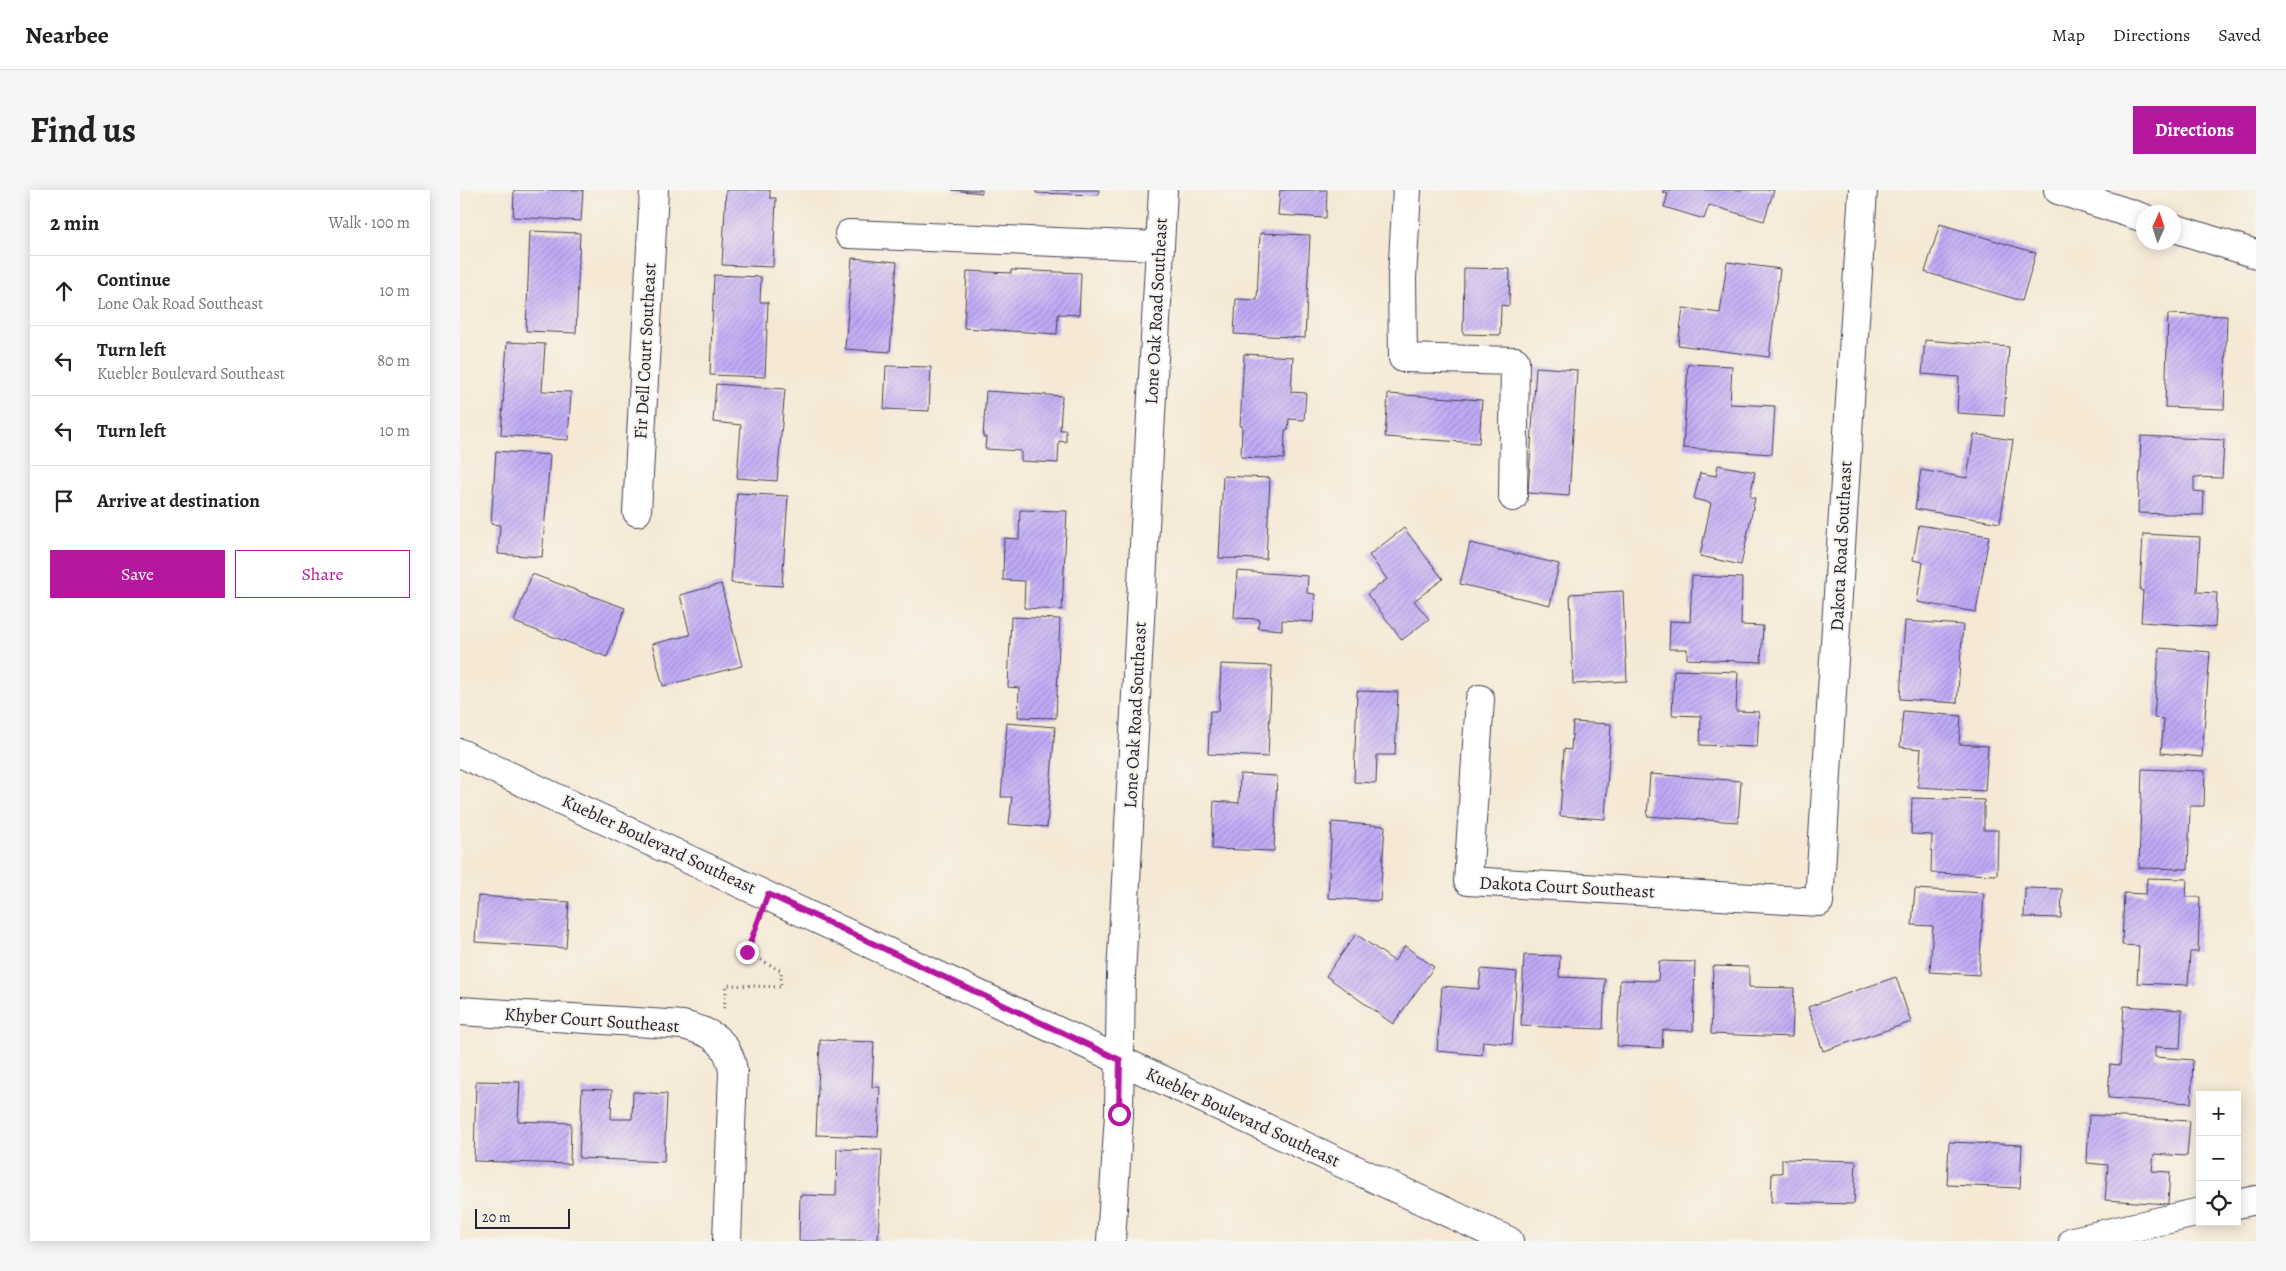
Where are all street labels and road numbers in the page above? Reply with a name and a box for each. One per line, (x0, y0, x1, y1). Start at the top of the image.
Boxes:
street label: Lone Oak Road Southeast (1139, 217, 1173, 405)
street label: Fir Dell Court Southeast (628, 262, 662, 440)
street label: Dakota Road Southeast (1825, 460, 1857, 632)
street label: Lone Oak Road Southeast (1118, 621, 1152, 809)
street label: Kuebler Boulevard Southeast (558, 788, 760, 900)
street label: Dakota Court Southeast (1479, 870, 1655, 904)
street label: Khyber Court Southeast (504, 1002, 680, 1038)
street label: Kuebler Boulevard Southeast (1142, 1061, 1344, 1173)

